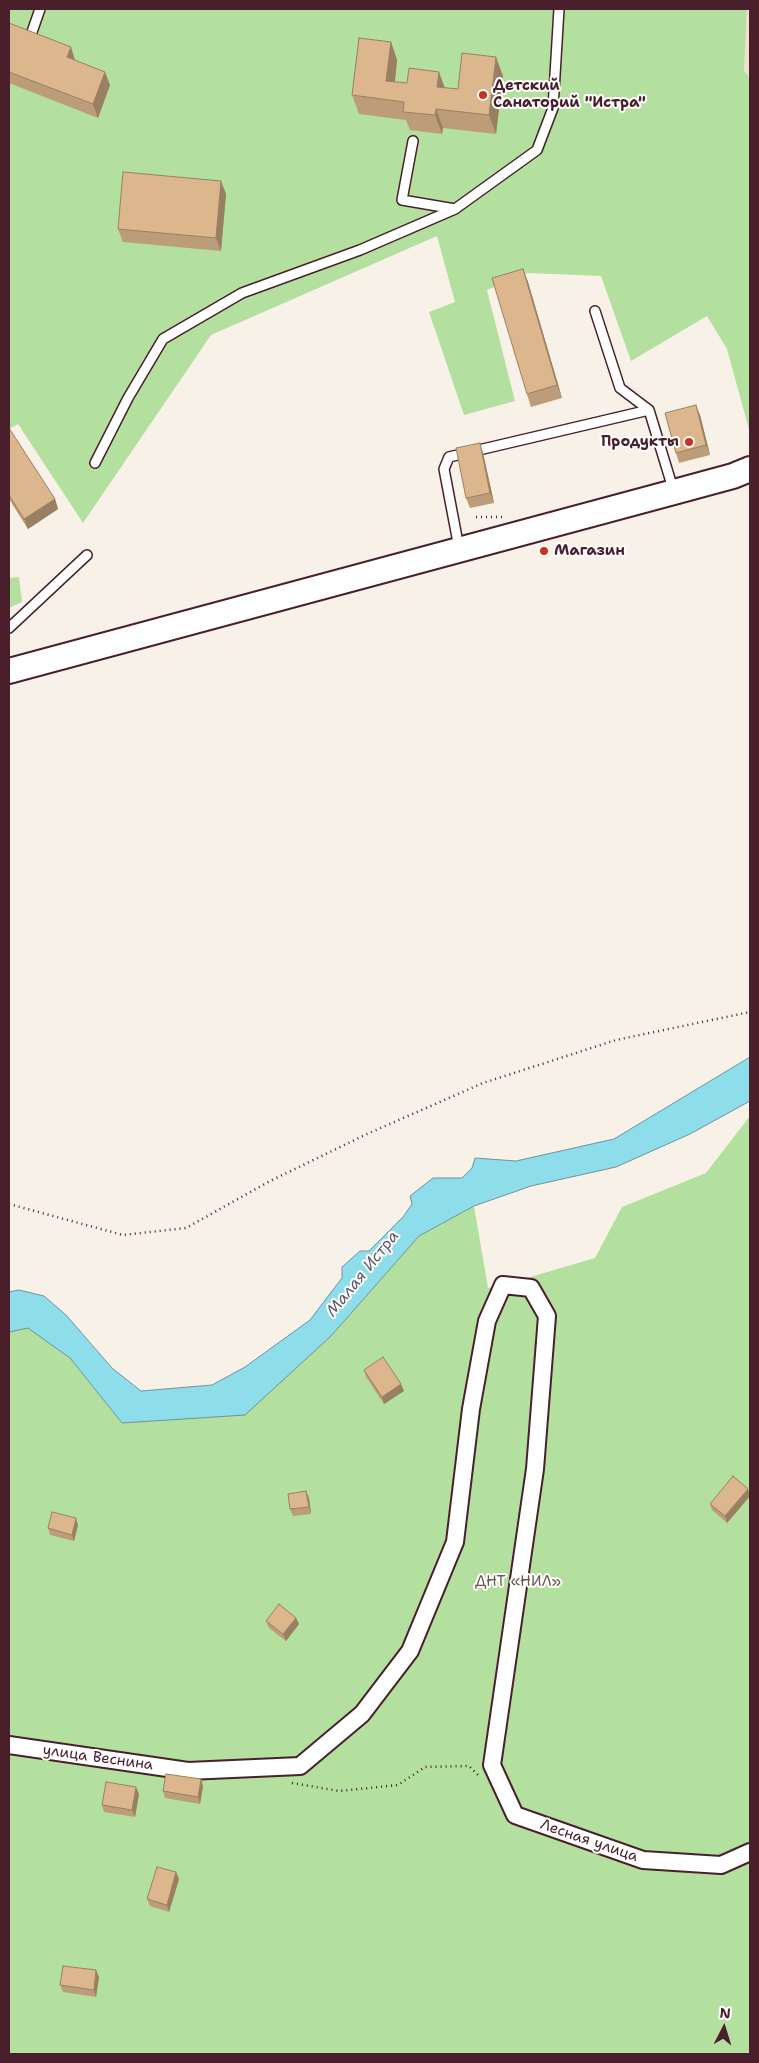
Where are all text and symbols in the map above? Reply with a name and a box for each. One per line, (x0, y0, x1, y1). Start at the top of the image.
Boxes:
place label: Детский Санаторий "Истра" (493, 77, 646, 112)
marker: Детский Санаторий "Истра" (477, 89, 489, 101)
place label: Продукты (601, 433, 679, 451)
marker: Продукты (683, 436, 695, 448)
place label: Магазин (554, 542, 625, 560)
marker: Магазин (538, 545, 550, 557)
water label: Малая Истра (323, 1227, 403, 1321)
park label: ДНТ «НИЛ» (475, 1573, 561, 1591)
street label: улица Веснина (42, 1741, 154, 1775)
street label: Лесная улица (538, 1816, 640, 1866)
north arrow (699, 2003, 749, 2053)
text: N (719, 2004, 732, 2023)

